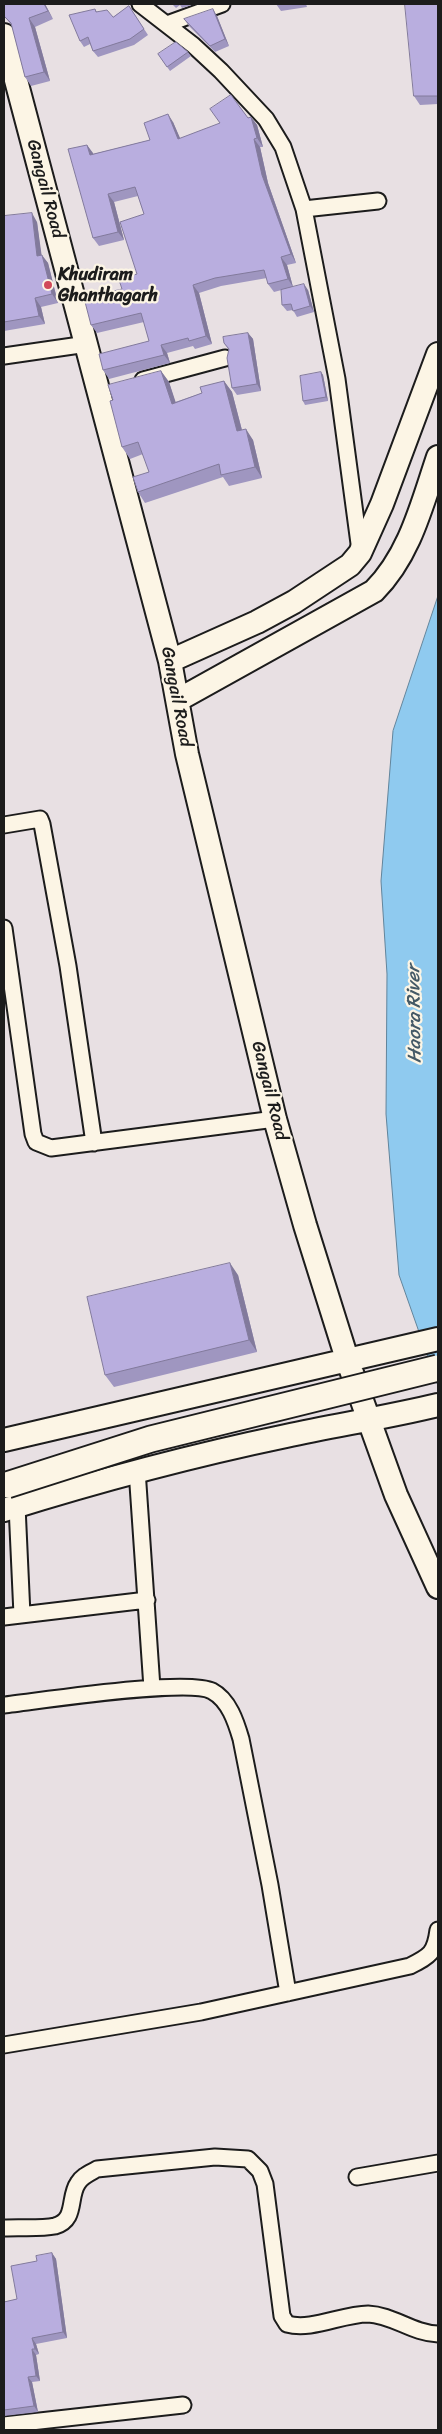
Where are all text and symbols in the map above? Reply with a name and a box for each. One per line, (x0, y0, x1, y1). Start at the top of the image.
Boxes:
street label: Gangail Road (21, 137, 69, 241)
place label: Khudiram Ghanthagarh (58, 264, 158, 306)
marker: Khudiram Ghanthagarh (42, 279, 54, 291)
street label: Gangail Road (156, 645, 196, 749)
water label: Haora River (403, 965, 427, 1063)
street label: Gangail Road (246, 1039, 292, 1143)

